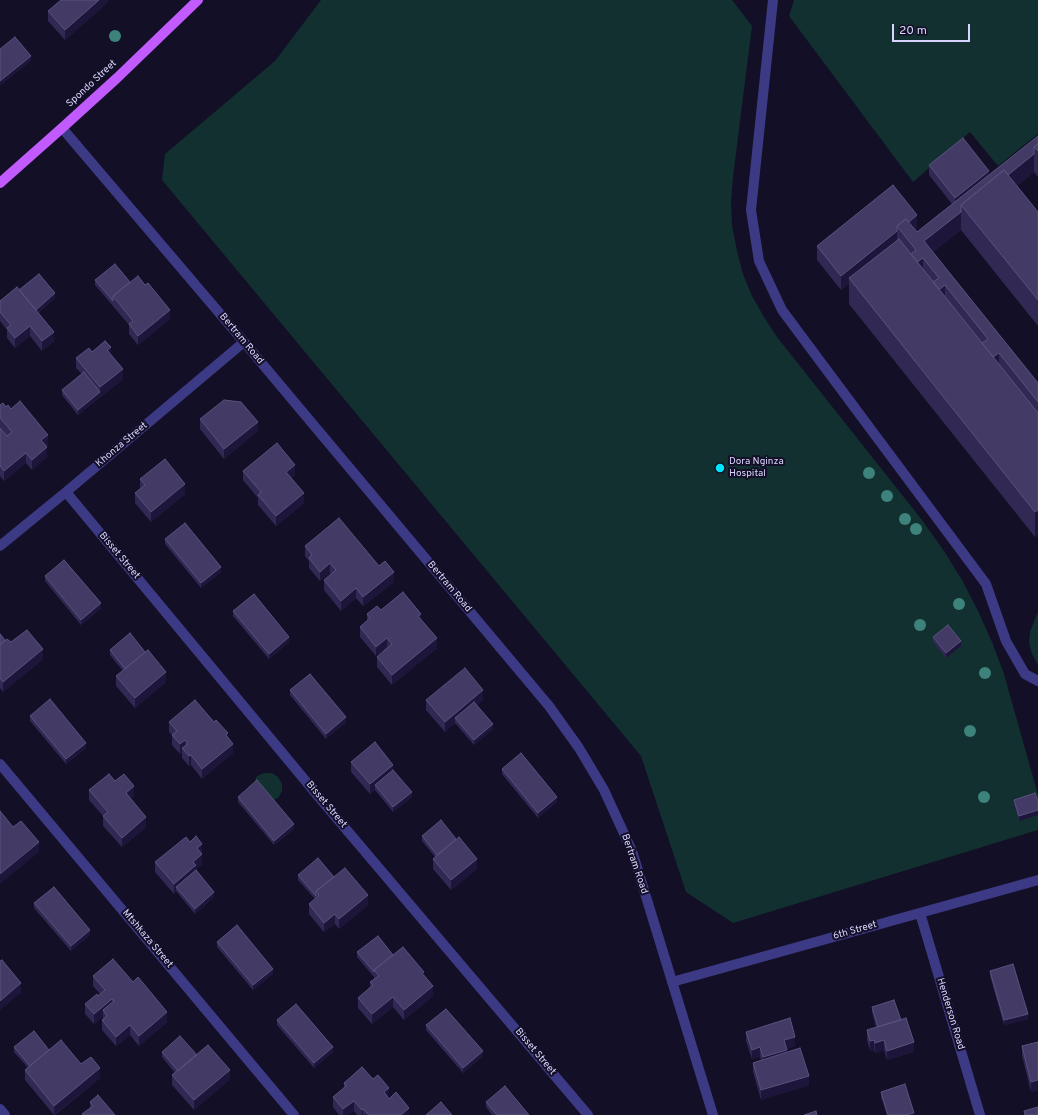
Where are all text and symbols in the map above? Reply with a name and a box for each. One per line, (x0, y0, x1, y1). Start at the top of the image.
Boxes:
scale bar (894, 16, 972, 42)
text: 20 m (899, 23, 927, 39)
street label: Spondo Street (64, 58, 120, 110)
street label: Bertram Road (216, 311, 266, 367)
street label: Khonza Street (94, 420, 150, 470)
place label: Dora Nginza Hospital (729, 456, 784, 480)
marker: Dora Nginza Hospital (714, 462, 726, 474)
street label: Bisset Street (96, 530, 142, 582)
street label: Bertram Road (424, 559, 474, 615)
street label: Bisset Street (303, 779, 349, 831)
street label: Bertram Road (618, 832, 650, 896)
street label: Mtshkaza Street (119, 907, 175, 971)
street label: 6th Street (832, 919, 878, 943)
street label: Henderson Road (933, 977, 967, 1051)
street label: Bisset Street (512, 1026, 558, 1078)

